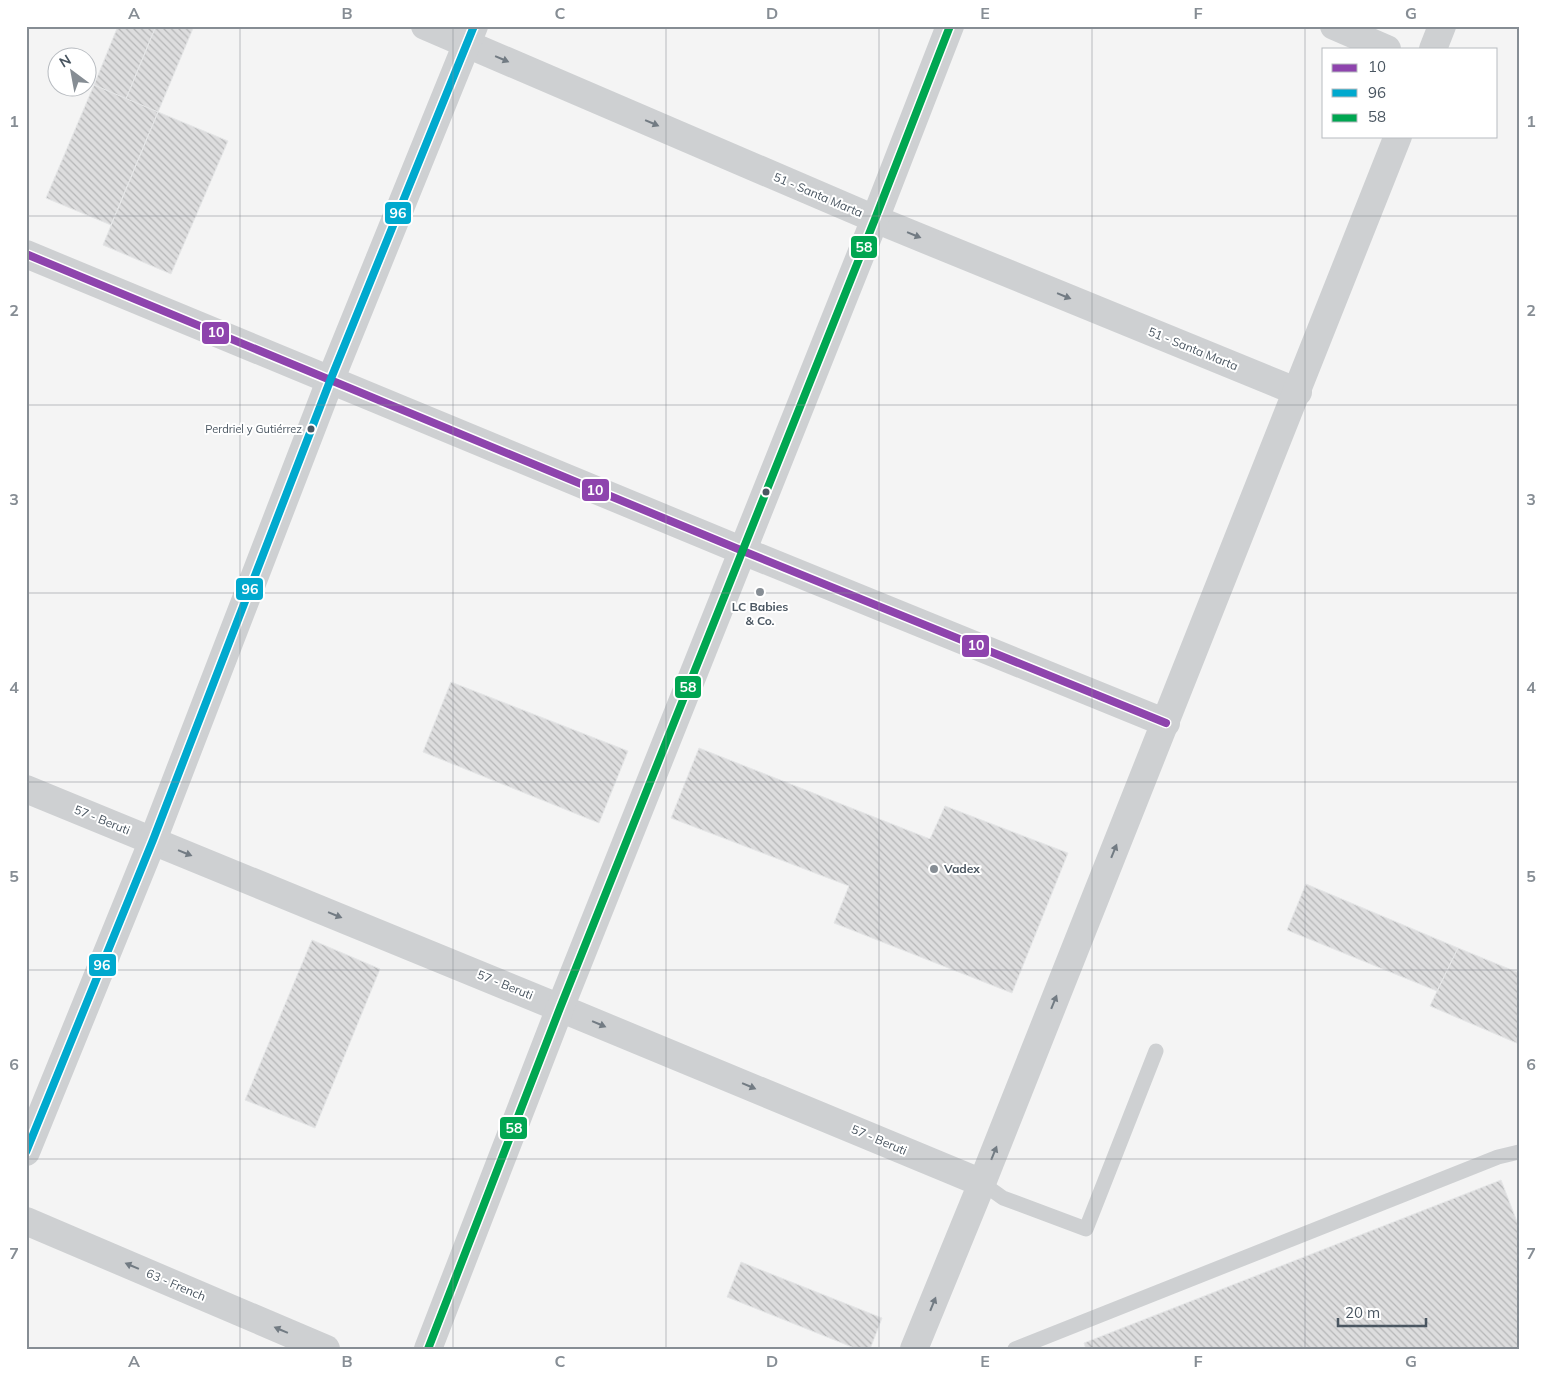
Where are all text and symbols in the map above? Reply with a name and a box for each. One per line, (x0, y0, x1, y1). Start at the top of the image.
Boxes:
text: A (128, 3, 140, 23)
text: B (341, 3, 353, 23)
text: C (555, 3, 566, 23)
text: D (766, 3, 778, 23)
text: E (980, 3, 990, 23)
text: F (1193, 3, 1203, 23)
text: G (1405, 3, 1417, 23)
north arrow (48, 48, 98, 98)
legend (1322, 48, 1498, 138)
text: N (56, 51, 74, 71)
one-way arrow (495, 55, 509, 63)
text: 10 (1368, 57, 1386, 76)
text: 96 (1368, 83, 1386, 102)
text: 58 (1368, 107, 1386, 126)
text: 1 (9, 111, 19, 131)
text: 1 (1526, 111, 1536, 131)
one-way arrow (644, 119, 659, 127)
street label: 51 - Santa Marta (771, 169, 865, 220)
line badge: 96 (384, 201, 412, 225)
text: 96 (390, 204, 406, 222)
one-way arrow (906, 232, 921, 239)
line badge: 58 (850, 235, 878, 259)
text: 58 (856, 238, 872, 256)
one-way arrow (1057, 293, 1071, 301)
text: 2 (9, 300, 19, 320)
text: 2 (1526, 300, 1536, 320)
line badge: 10 (201, 321, 230, 345)
text: 10 (208, 323, 224, 341)
street label: 51 - Santa Marta (1146, 324, 1240, 373)
place label: Perdriel y Gutiérrez (205, 422, 302, 436)
marker: Perdriel y Gutiérrez (306, 424, 316, 434)
line badge: 10 (581, 478, 610, 502)
text: 10 (587, 481, 603, 499)
unlabelled marker (761, 487, 771, 497)
text: 3 (9, 489, 19, 509)
text: 3 (1526, 489, 1536, 509)
line badge: 96 (235, 577, 264, 601)
text: 96 (242, 580, 258, 598)
marker: LC Babies & Co. (754, 586, 766, 598)
place label: LC Babies & Co. (732, 599, 788, 628)
line badge: 10 (961, 634, 990, 658)
text: 10 (968, 636, 984, 654)
line badge: 58 (674, 675, 702, 699)
text: 4 (9, 677, 19, 697)
text: 4 (1526, 677, 1536, 697)
text: 58 (680, 678, 696, 696)
street label: 57 - Beruti (72, 802, 132, 838)
one-way arrow (1111, 844, 1119, 858)
one-way arrow (178, 850, 192, 858)
place label: Vadex (943, 861, 980, 876)
marker: Vadex (928, 863, 940, 875)
text: 5 (9, 866, 19, 886)
text: 5 (1526, 866, 1536, 886)
one-way arrow (328, 911, 343, 919)
line badge: 96 (88, 953, 117, 977)
text: 96 (94, 956, 110, 974)
street label: 57 - Beruti (475, 967, 535, 1003)
one-way arrow (1050, 994, 1058, 1009)
one-way arrow (592, 1020, 606, 1028)
text: 6 (9, 1054, 19, 1074)
text: 6 (1526, 1054, 1536, 1074)
one-way arrow (742, 1082, 757, 1090)
line badge: 58 (499, 1116, 528, 1140)
text: 58 (506, 1119, 522, 1137)
street label: 57 - Beruti (849, 1121, 909, 1158)
one-way arrow (990, 1145, 998, 1160)
text: 7 (9, 1243, 19, 1263)
text: 7 (1526, 1243, 1536, 1263)
one-way arrow (125, 1261, 139, 1269)
street label: 63 - French (144, 1265, 208, 1304)
scale bar (1338, 1295, 1425, 1327)
one-way arrow (929, 1297, 937, 1311)
text: 20 m (1345, 1303, 1380, 1322)
one-way arrow (274, 1325, 288, 1333)
text: A (128, 1351, 140, 1371)
text: B (341, 1351, 353, 1371)
text: C (555, 1351, 566, 1371)
text: D (766, 1351, 778, 1371)
text: E (980, 1351, 990, 1371)
text: F (1193, 1351, 1203, 1371)
text: G (1405, 1351, 1417, 1371)

